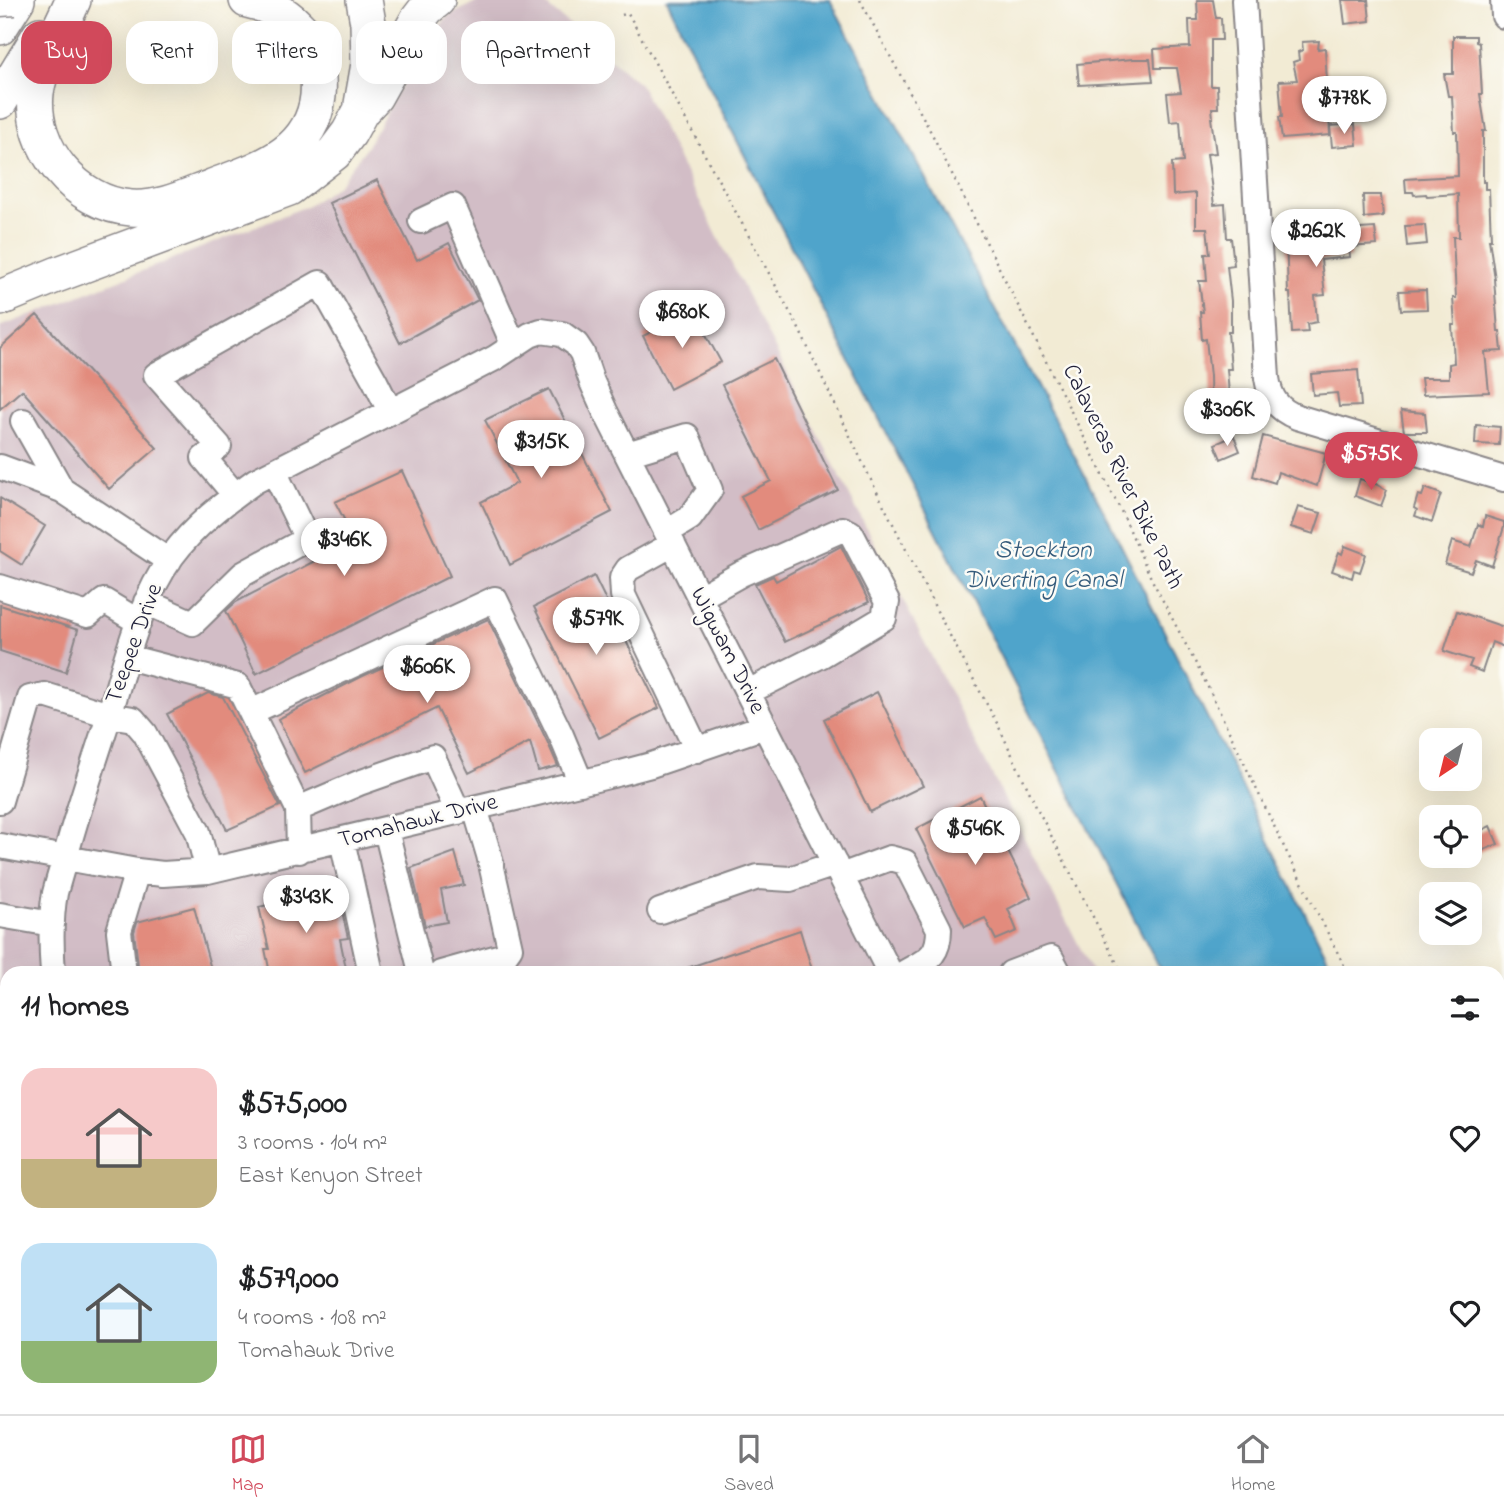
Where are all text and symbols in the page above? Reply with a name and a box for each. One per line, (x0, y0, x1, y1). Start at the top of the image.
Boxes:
chip: Buy (21, 21, 112, 84)
chip: Rent (126, 21, 218, 84)
chip: Filters (232, 21, 342, 84)
chip: New (356, 21, 447, 84)
chip: Apartment (461, 21, 615, 84)
pin: $778K (1295, 76, 1393, 136)
text: $778K (1318, 82, 1370, 115)
pin: $262K (1267, 210, 1365, 269)
text: $262K (1287, 215, 1345, 248)
pin: $680K (633, 290, 731, 350)
text: $680K (655, 296, 709, 329)
street label: Calaveras River Bike Path (1052, 358, 1192, 596)
pin: $306K (1178, 388, 1276, 448)
text: $306K (1200, 394, 1254, 427)
pin: $315K (492, 420, 590, 480)
text: $315K (513, 426, 569, 459)
pin: $575K (1322, 433, 1420, 492)
text: $575K (1341, 438, 1401, 471)
pin: $346K (295, 518, 393, 578)
text: $346K (317, 524, 371, 557)
water label: Stockton Diverting Canal (964, 532, 1125, 600)
street label: Teepee Drive (97, 579, 173, 709)
street label: Wigwam Drive (680, 581, 774, 721)
pin: $579K (547, 598, 645, 657)
text: $579K (569, 603, 623, 636)
pin: $606K (378, 646, 476, 705)
text: $606K (399, 651, 455, 684)
north arrow (1419, 728, 1482, 791)
map controls (1419, 728, 1482, 945)
street label: Tomahawk Drive (335, 785, 502, 859)
button: locate (1419, 805, 1482, 868)
pin: $546K (926, 808, 1024, 867)
text: $546K (946, 813, 1004, 846)
pin: $343K (257, 876, 355, 935)
text: $343K (279, 881, 333, 914)
button: layers (1419, 882, 1482, 945)
text: 11 homes (21, 986, 129, 1030)
icon: filters (1446, 989, 1484, 1027)
text: $575,000 (238, 1083, 347, 1127)
icon: home (77, 1096, 161, 1180)
icon: heart (1446, 1119, 1484, 1157)
text: 3 rooms · 104 m² (238, 1127, 387, 1160)
text: East Kenyon Street (238, 1160, 423, 1193)
text: $579,000 (238, 1258, 339, 1302)
icon: home (77, 1271, 161, 1355)
icon: heart (1446, 1294, 1484, 1332)
text: 4 rooms · 108 m² (238, 1302, 387, 1335)
text: Tomahawk Drive (238, 1335, 394, 1368)
tab: Map (229, 1430, 267, 1499)
tab: Saved (724, 1430, 774, 1499)
tab: Home (1231, 1430, 1275, 1499)

